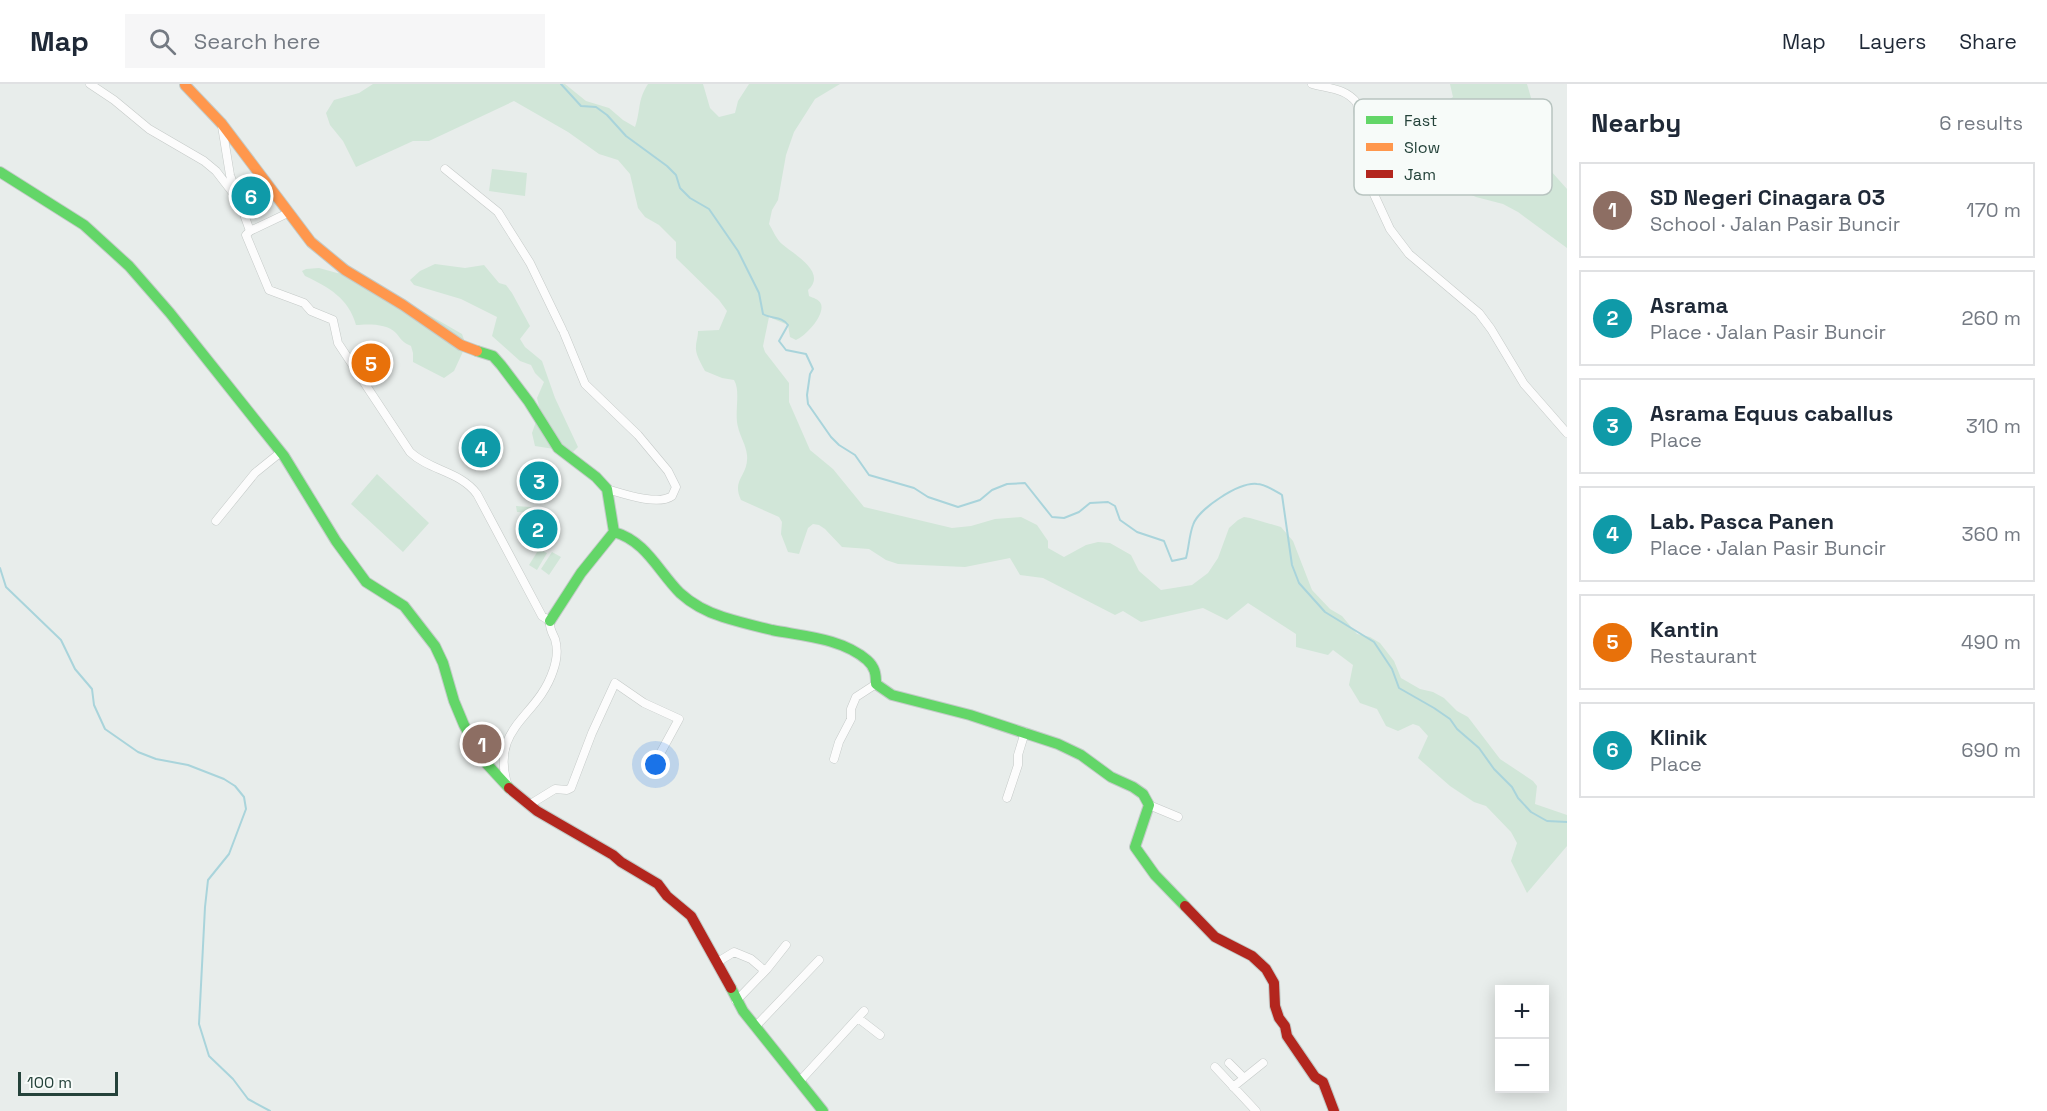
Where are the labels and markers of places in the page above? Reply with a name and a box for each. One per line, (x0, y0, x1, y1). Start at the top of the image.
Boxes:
pin: 6 (232, 174, 270, 218)
pin: 5 (352, 340, 391, 386)
pin: 4 (462, 426, 500, 470)
pin: 3 (520, 458, 558, 504)
pin: 2 (518, 506, 558, 552)
pin: 1 (462, 722, 502, 766)

